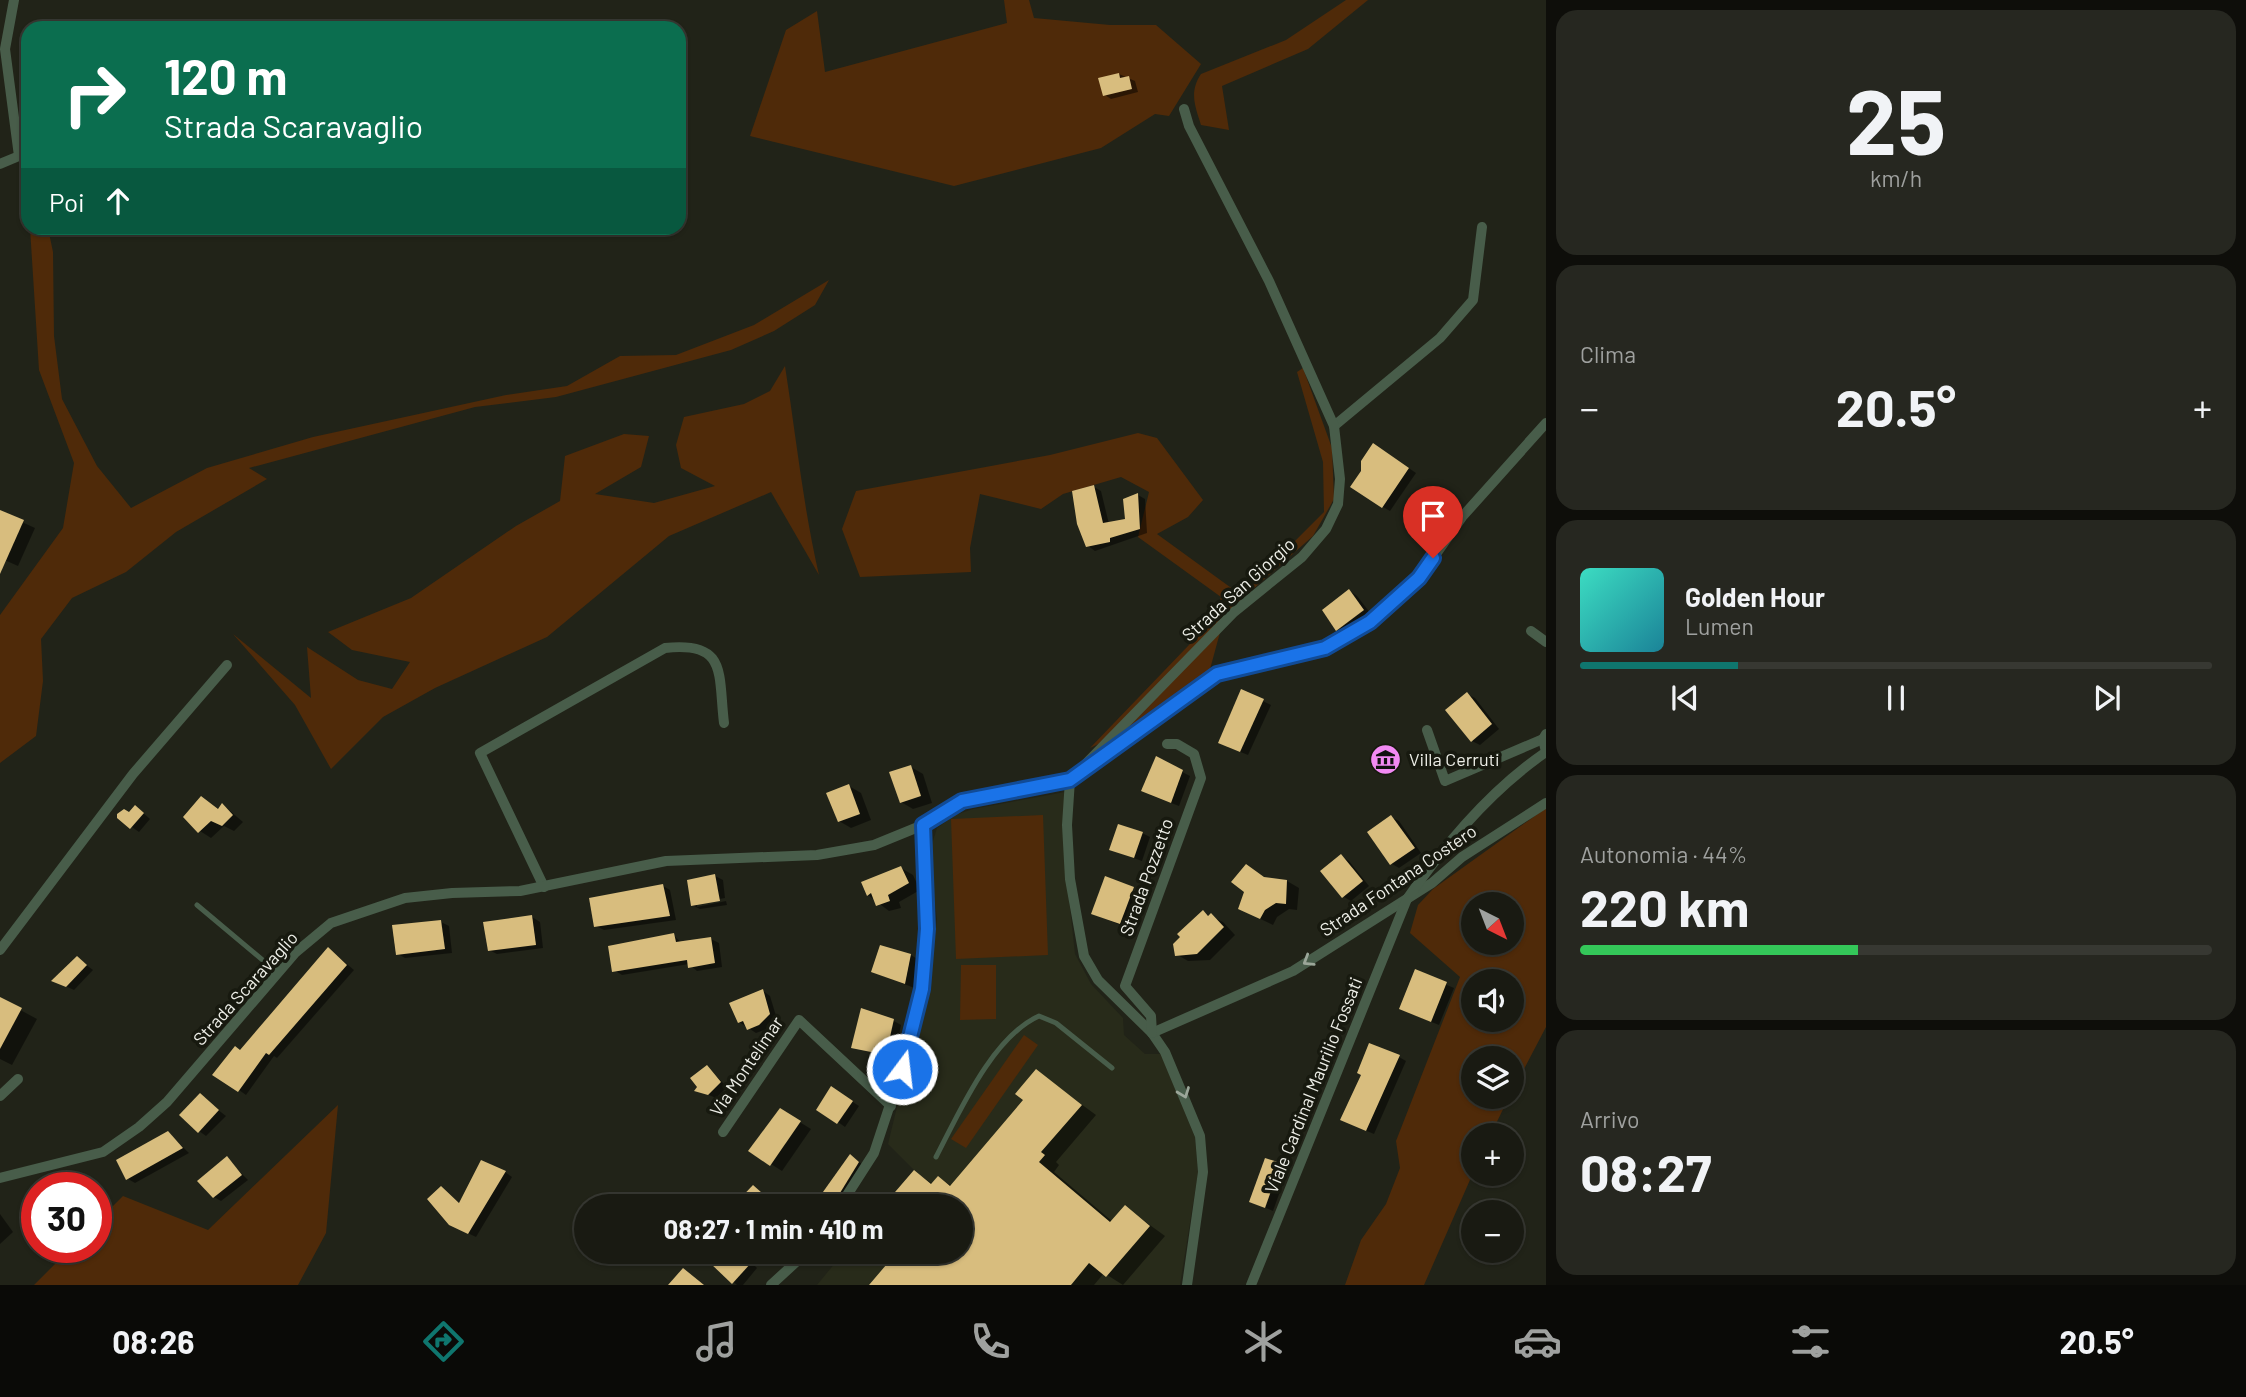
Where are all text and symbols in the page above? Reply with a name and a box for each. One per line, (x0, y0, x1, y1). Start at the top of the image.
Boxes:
text: 120 m (164, 46, 287, 105)
icon: right (49, 49, 140, 140)
text: 25 (1846, 64, 1946, 173)
text: Strada Scaravaglio (164, 106, 423, 144)
text: km/h (1870, 164, 1922, 192)
icon: ahead (99, 182, 137, 220)
text: Poi (49, 186, 85, 217)
text: Clima (1580, 340, 1636, 368)
text: 20.5° (1836, 375, 1956, 437)
text: − (1580, 384, 1599, 430)
text: + (2193, 384, 2212, 430)
pin (1403, 486, 1463, 558)
icon: arrive (1414, 497, 1452, 535)
street label: Strada San Giorgio (1177, 533, 1299, 645)
text: Golden Hour (1685, 581, 1825, 612)
text: Lumen (1685, 612, 1754, 640)
icon: previous (1666, 679, 1704, 717)
icon: pause (1877, 679, 1915, 717)
icon: next (2088, 679, 2126, 717)
museum icon: Villa Cerruti (1369, 742, 1403, 776)
place label: Villa Cerruti (1409, 748, 1500, 770)
street label: Strada Pozzetto (1115, 815, 1177, 939)
street label: Strada Fontana Costero (1315, 819, 1481, 941)
text: Autonomia · 44% (1580, 840, 1747, 868)
text: 220 km (1580, 875, 1749, 937)
north arrow (1461, 892, 1524, 956)
map controls (1461, 892, 1524, 1263)
street label: Strada Scaravaglio (188, 926, 302, 1050)
one-way arrow (1303, 953, 1316, 966)
button: sound (1461, 969, 1524, 1032)
street label: Viale Cardinal Maurilio Fossati (1260, 974, 1366, 1196)
street label: Via Montelimar (705, 1012, 788, 1120)
position arrow (865, 1032, 939, 1106)
button: layers (1461, 1046, 1524, 1109)
one-way arrow (1175, 1087, 1189, 1099)
text: Arrivo (1580, 1105, 1640, 1133)
button: + (1461, 1123, 1524, 1186)
text: 08:27 (1580, 1140, 1712, 1202)
speed limit sign: 30 (21, 1172, 112, 1263)
button: − (1461, 1200, 1524, 1263)
text: 08:27 · 1 min · 410 m (664, 1213, 883, 1244)
icon: directions (419, 1317, 468, 1366)
icon: music (692, 1317, 741, 1366)
icon: phone (966, 1317, 1015, 1366)
icon: climate (1239, 1317, 1288, 1366)
icon: car (1513, 1317, 1562, 1366)
icon: filters (1786, 1317, 1835, 1366)
text: 08:26 (112, 1322, 195, 1360)
text: 20.5° (2060, 1322, 2134, 1360)

